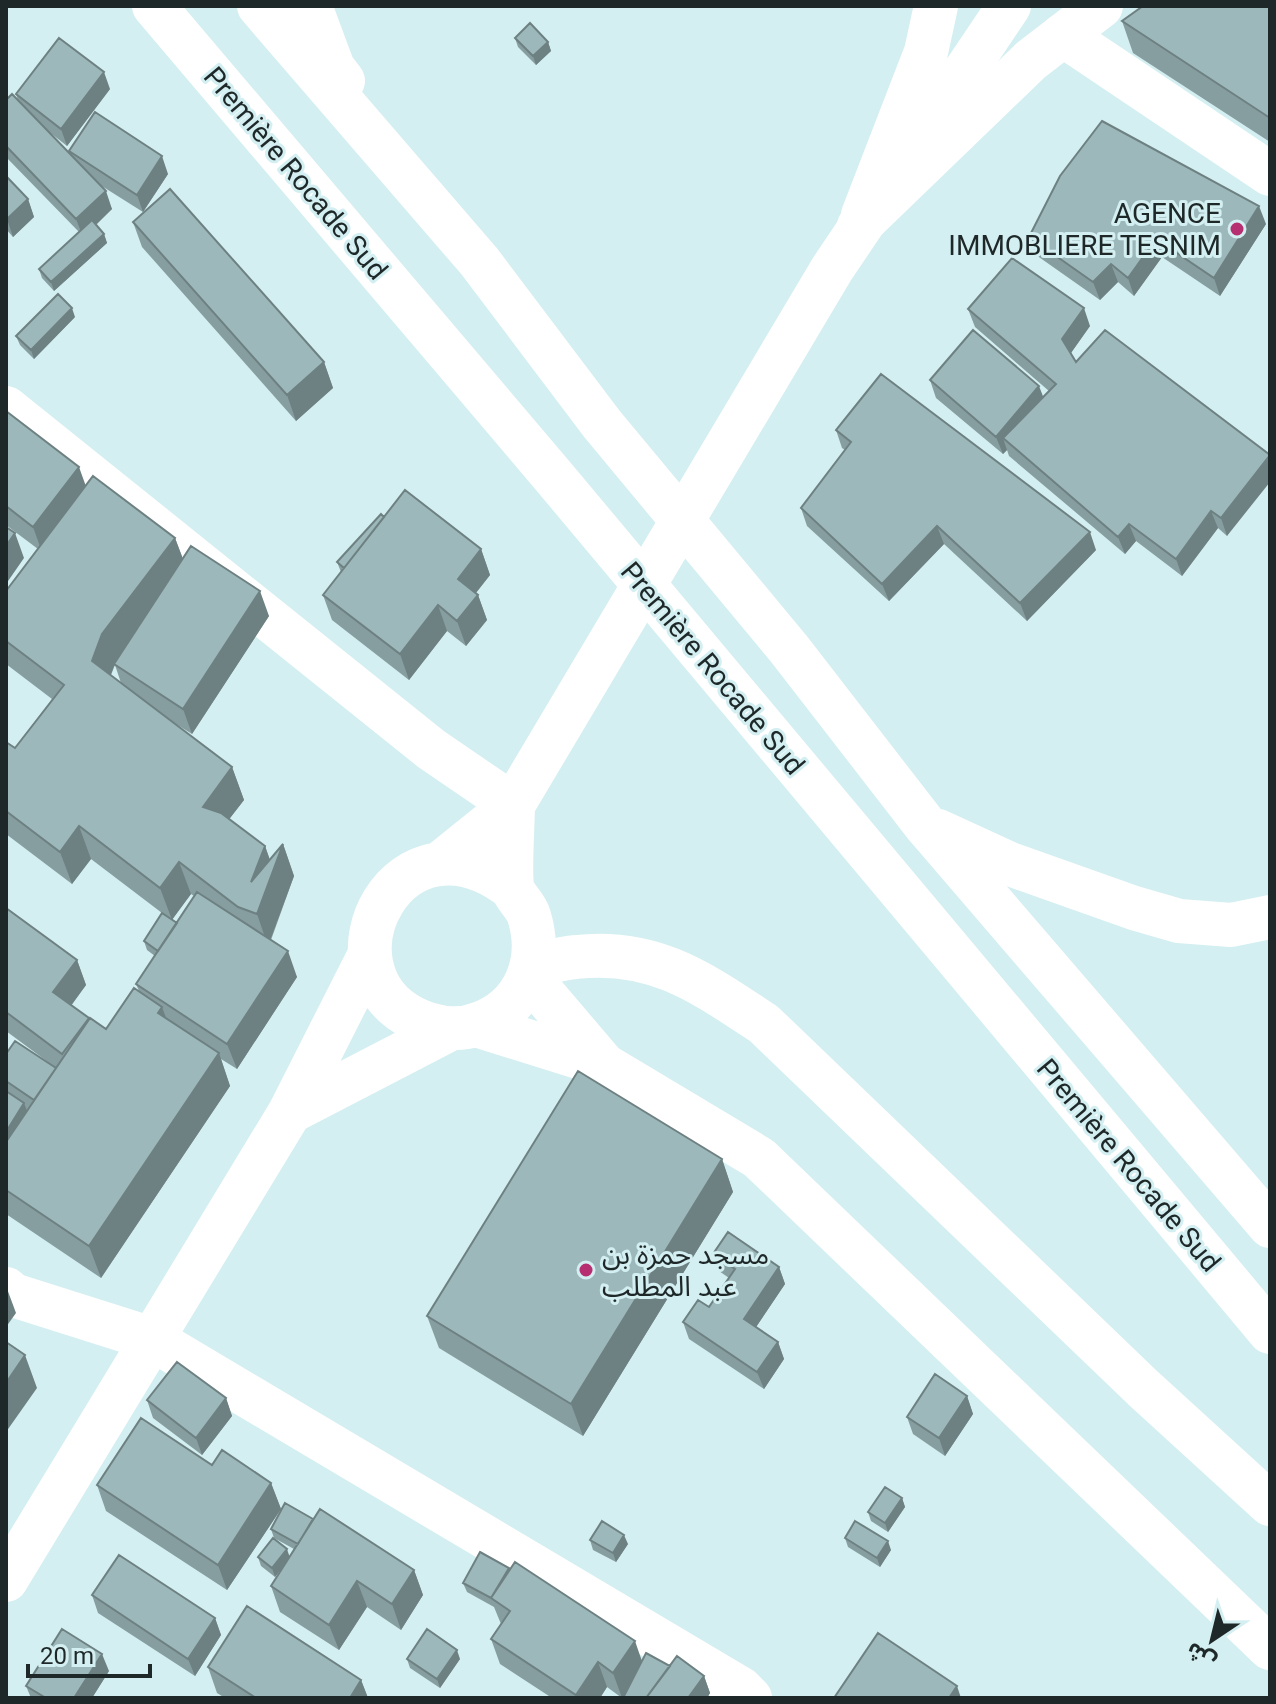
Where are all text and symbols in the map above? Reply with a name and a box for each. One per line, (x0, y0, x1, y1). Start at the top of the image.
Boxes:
street label: Première Rocade Sud (197, 60, 394, 286)
place label: AGENCE IMMOBLIERE TESNIM (948, 197, 1221, 262)
marker: AGENCE IMMOBLIERE TESNIM (1228, 220, 1246, 238)
street label: Première Rocade Sud (614, 555, 811, 781)
street label: Première Rocade Sud (1030, 1052, 1227, 1278)
place label: مسجد حمزة بن عبد المطلب (602, 1238, 769, 1303)
marker: مسجد حمزة بن عبد المطلب (577, 1261, 595, 1279)
north arrow (1172, 1600, 1252, 1680)
scale bar (28, 1628, 150, 1678)
text: ش (1181, 1637, 1220, 1675)
text: 20 m (40, 1642, 94, 1670)

